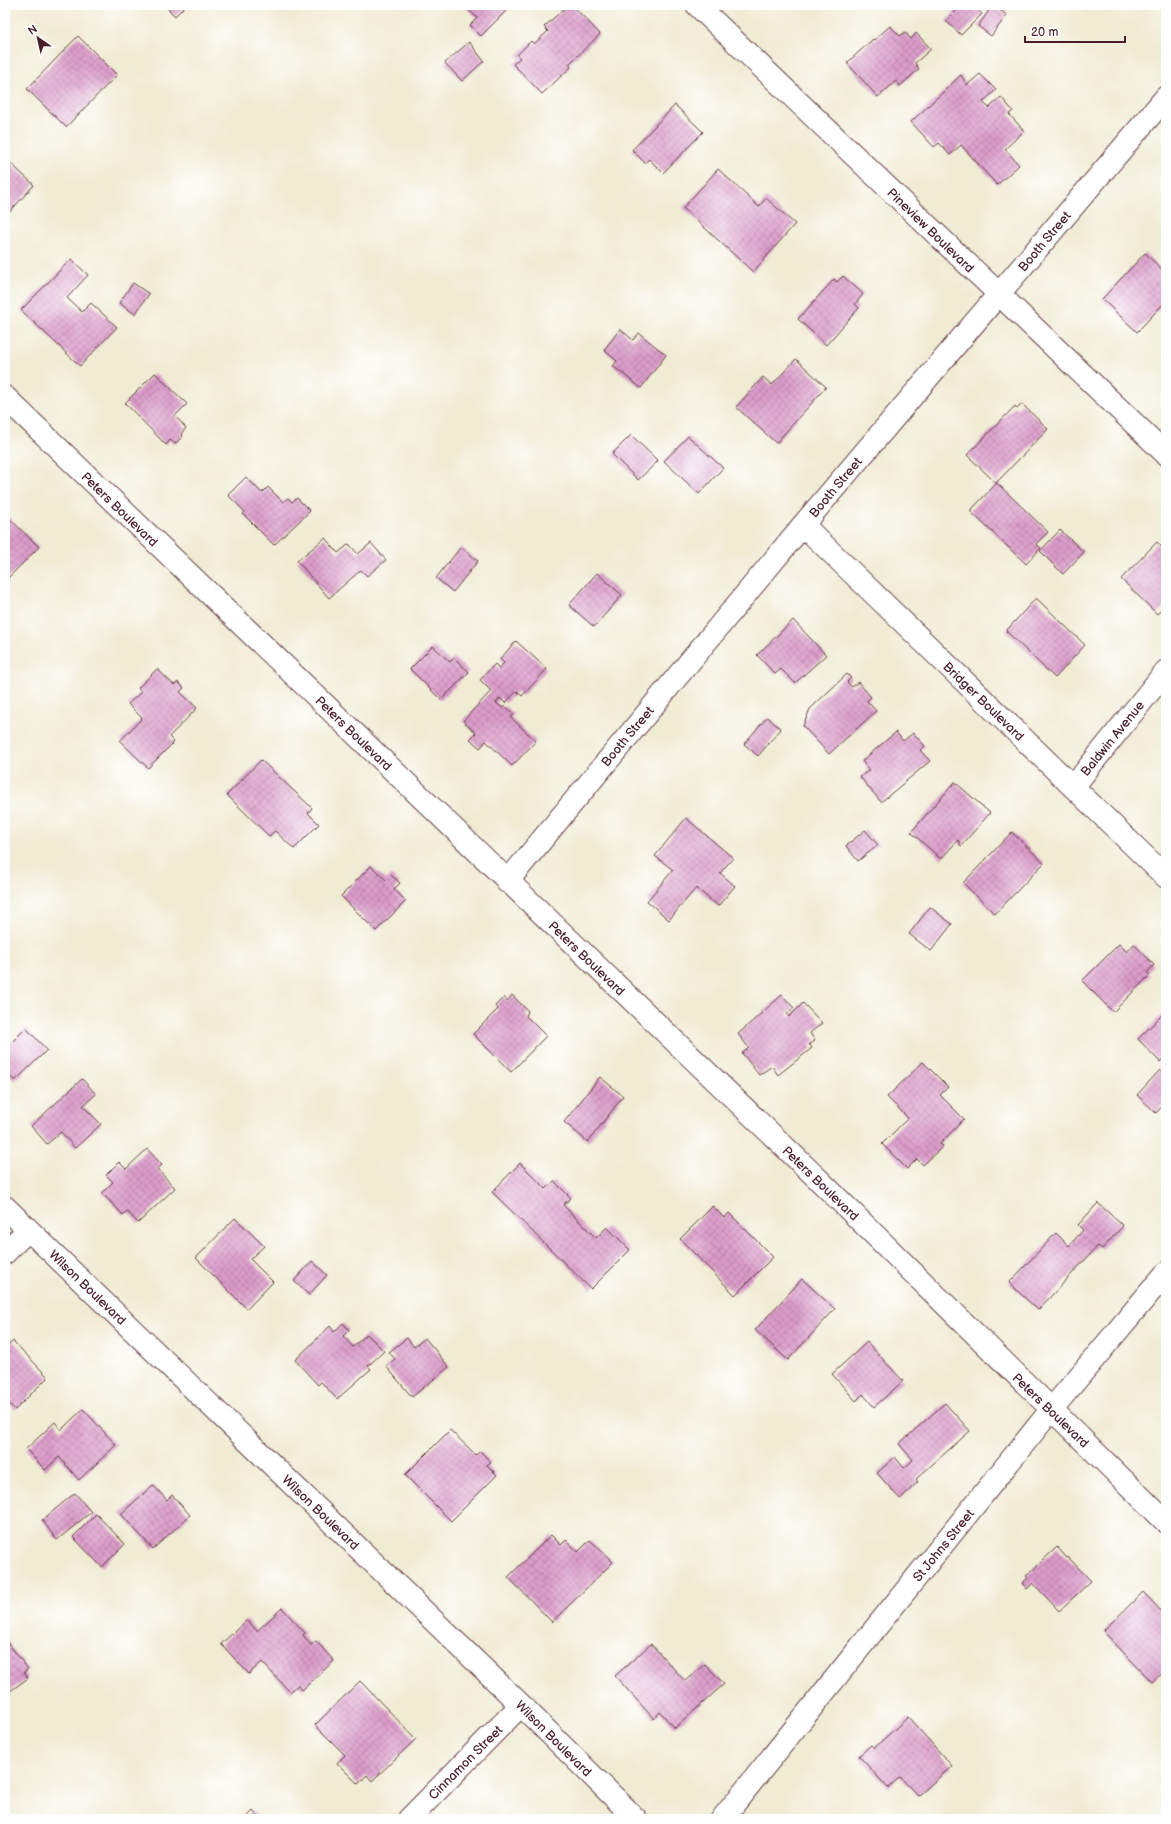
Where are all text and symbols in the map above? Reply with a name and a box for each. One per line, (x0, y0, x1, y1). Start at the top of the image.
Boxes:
north arrow (18, 18, 58, 58)
scale bar (1025, 18, 1125, 44)
text: N (26, 22, 40, 38)
text: 20 m (1031, 25, 1058, 40)
street label: Pineview Boulevard (884, 185, 977, 276)
street label: Booth Street (1015, 208, 1075, 275)
street label: Booth Street (806, 454, 866, 521)
street label: Peters Boulevard (78, 469, 161, 550)
street label: Bridger Boulevard (939, 659, 1027, 745)
street label: Peters Boulevard (312, 693, 395, 774)
street label: Baldwin Avenue (1078, 698, 1148, 780)
street label: Booth Street (598, 703, 658, 770)
street label: Peters Boulevard (545, 918, 628, 999)
street label: Peters Boulevard (779, 1143, 862, 1224)
street label: Wilson Boulevard (45, 1247, 129, 1329)
street label: Peters Boulevard (1009, 1370, 1092, 1451)
street label: Wilson Boulevard (278, 1472, 362, 1554)
street label: St Johns Street (910, 1506, 978, 1585)
street label: Wilson Boulevard (512, 1697, 595, 1780)
street label: Cinnamon Street (425, 1722, 506, 1803)

